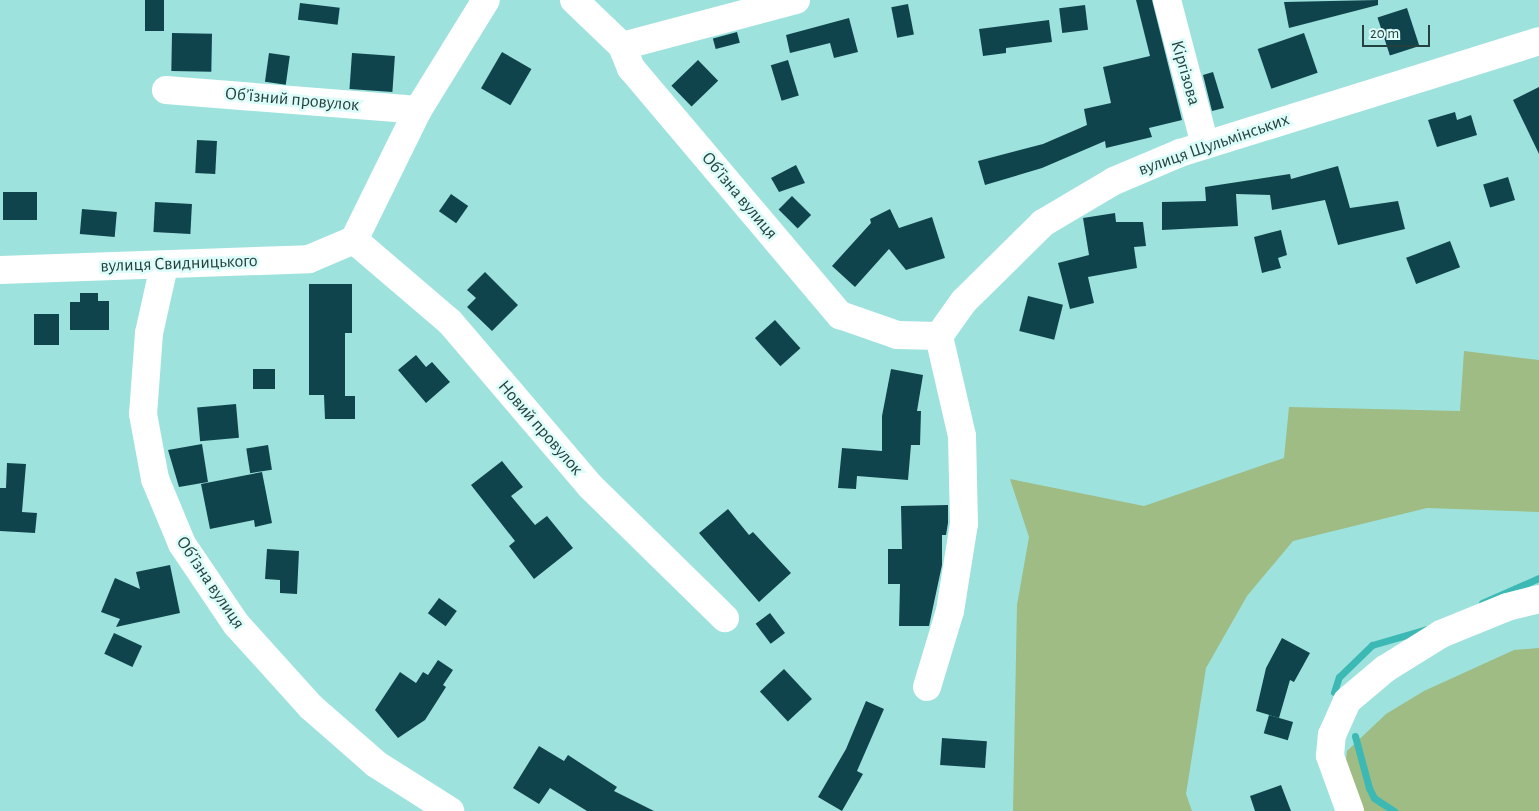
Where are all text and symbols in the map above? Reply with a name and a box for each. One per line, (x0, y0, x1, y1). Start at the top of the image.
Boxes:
scale bar (1364, 15, 1432, 47)
text: 20 m (1370, 26, 1399, 41)
street label: Кіргізова (1165, 38, 1205, 108)
street label: Обʼїзний провулок (224, 83, 360, 117)
street label: вулиця Шульмінських (1136, 109, 1292, 181)
street label: Обʼїзна вулиця (696, 148, 782, 244)
street label: вулиця Свидницького (100, 250, 258, 278)
street label: Новий провулок (493, 376, 587, 480)
street label: Обʼїзна вулиця (171, 532, 249, 634)

